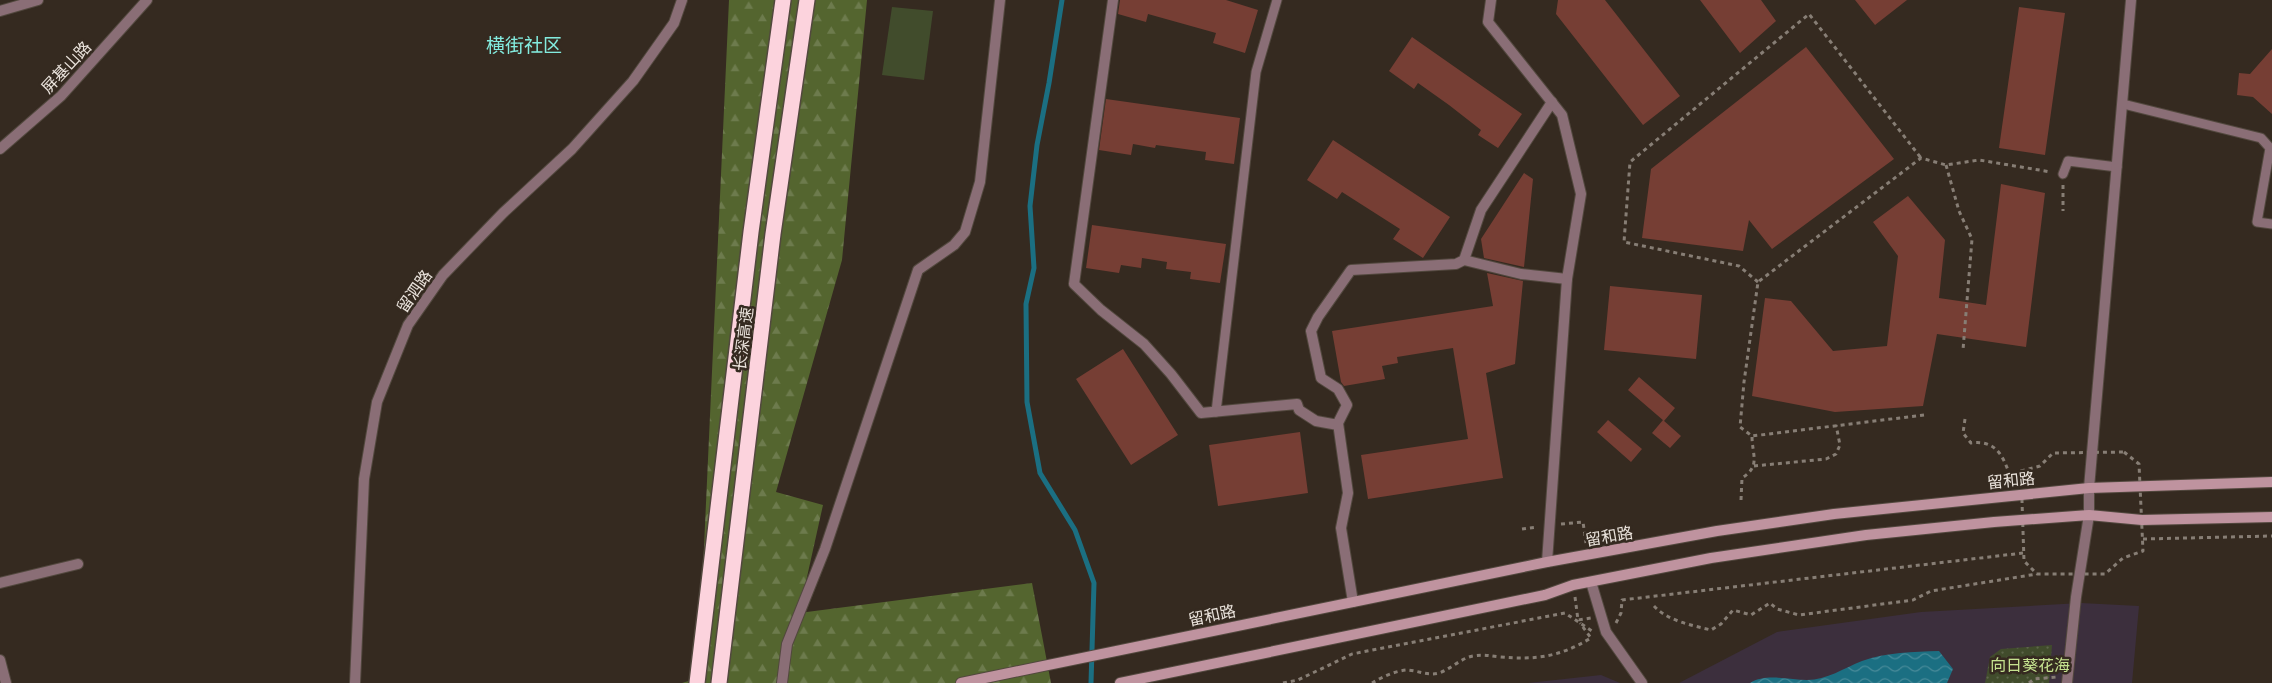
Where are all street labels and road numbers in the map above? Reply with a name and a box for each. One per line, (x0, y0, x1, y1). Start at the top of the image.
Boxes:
street label: 屏基山路 (38, 38, 96, 98)
street label: 留泗路 (394, 267, 437, 317)
street label: 长深高速 (731, 306, 758, 372)
street label: 留和路 (1986, 470, 2036, 493)
street label: 留和路 (1584, 524, 1635, 551)
street label: 留和路 (1187, 602, 1238, 631)

